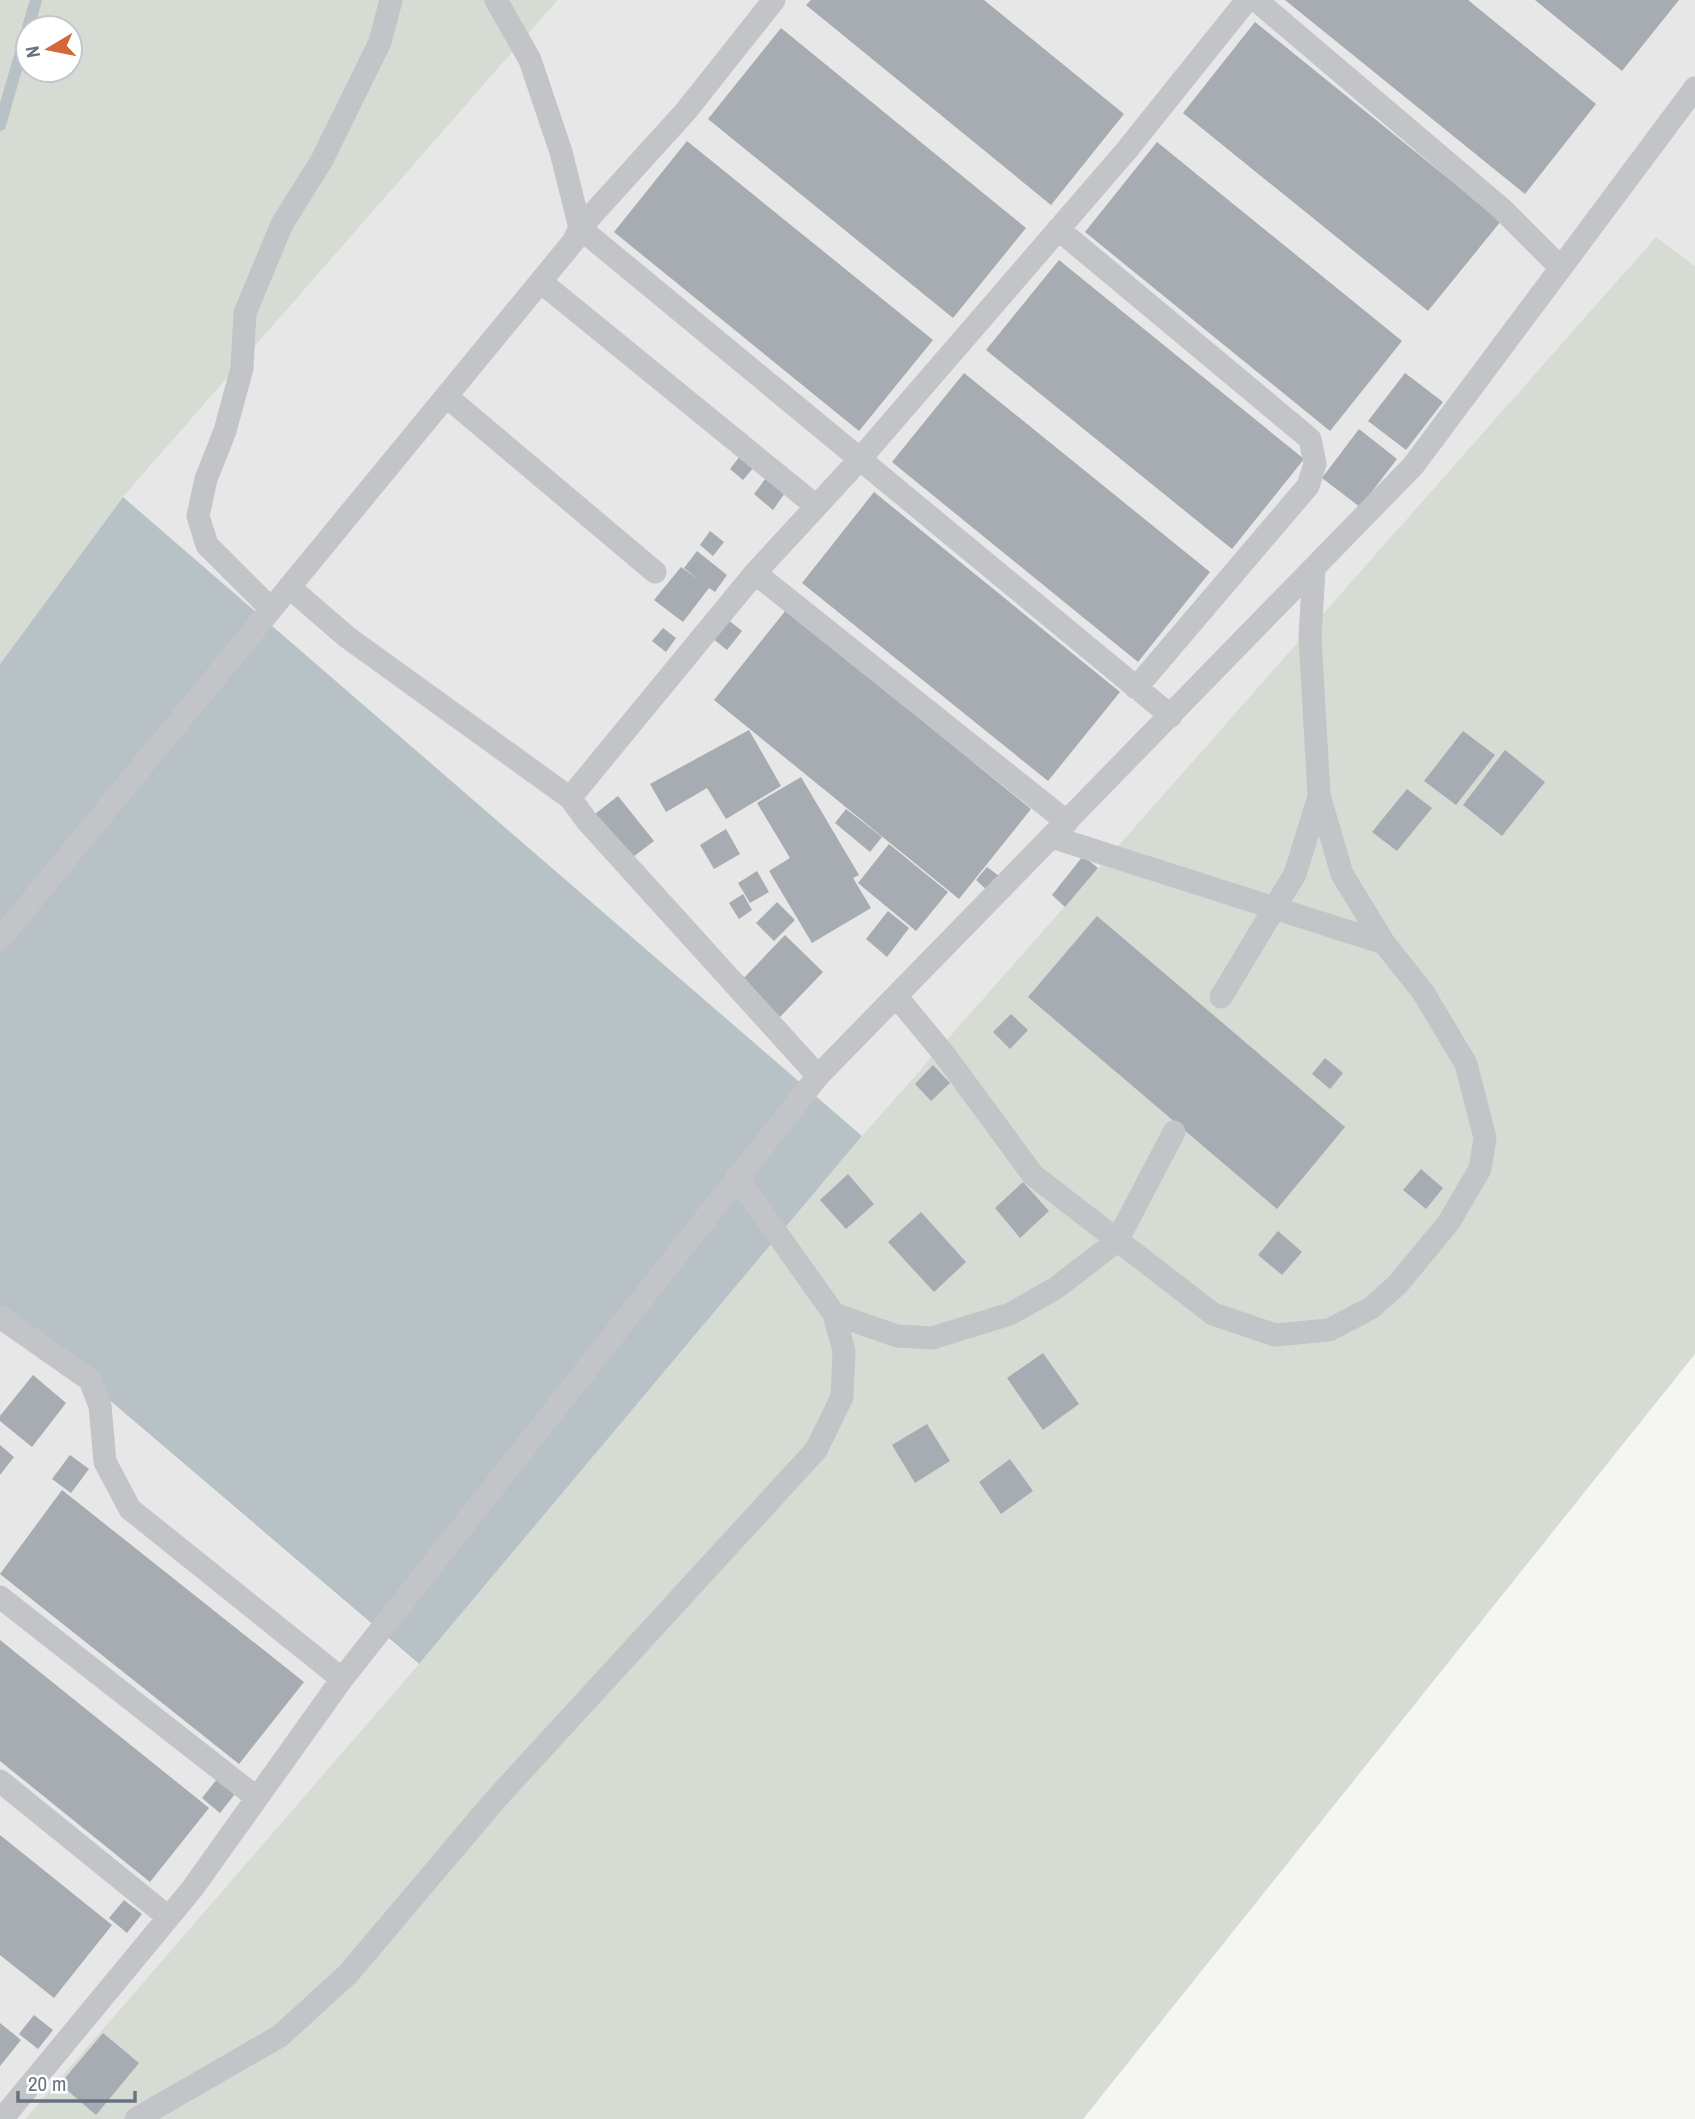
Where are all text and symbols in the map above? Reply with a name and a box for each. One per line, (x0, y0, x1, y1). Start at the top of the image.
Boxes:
north arrow (14, 14, 84, 84)
text: N (18, 44, 46, 60)
scale bar (18, 2060, 135, 2104)
text: 20 m (28, 2069, 66, 2098)

